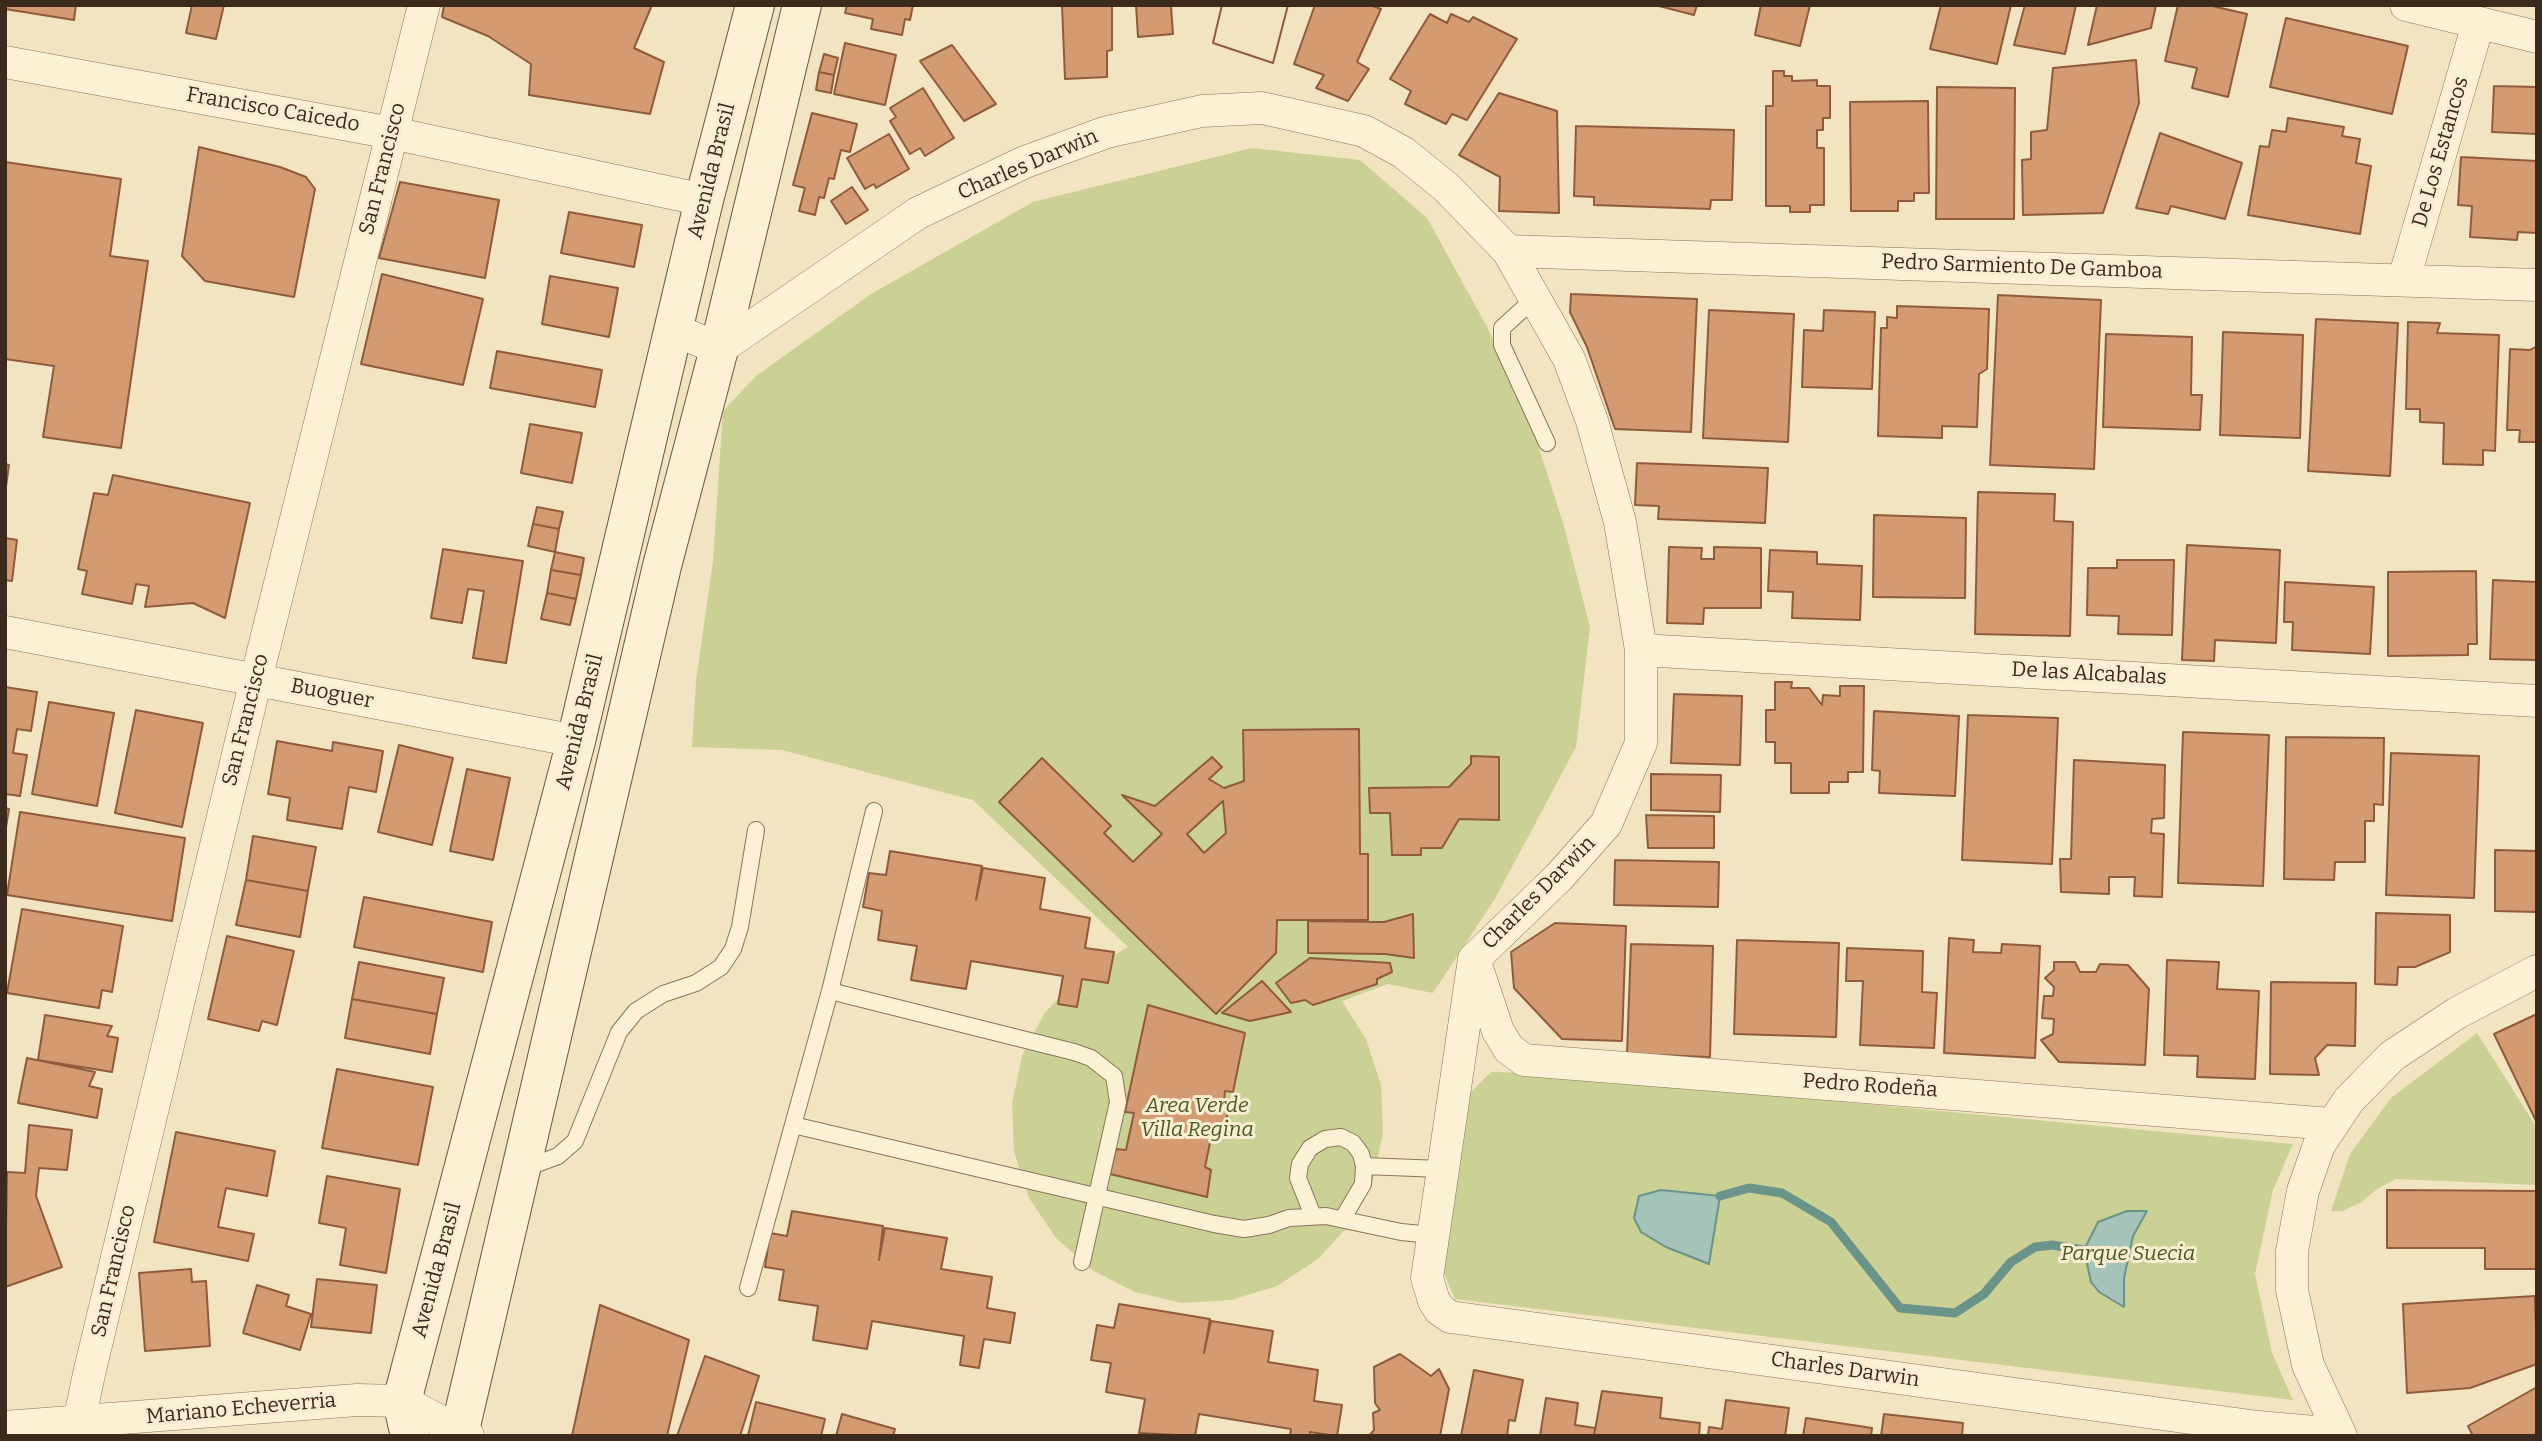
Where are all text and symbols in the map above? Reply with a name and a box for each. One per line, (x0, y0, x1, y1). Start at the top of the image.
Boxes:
street label: De Los Estancos (2407, 74, 2475, 230)
street label: Francisco Caicedo (184, 82, 362, 138)
street label: San Francisco (354, 100, 412, 238)
street label: Avenida Brasil (683, 101, 741, 241)
street label: Charles Darwin (954, 124, 1102, 206)
street label: Pedro Sarmiento De Gamboa (1881, 249, 2163, 285)
street label: San Francisco (217, 651, 275, 789)
street label: Avenida Brasil (551, 652, 609, 792)
street label: De las Alcabalas (2011, 657, 2167, 691)
street label: Buoguer (288, 674, 376, 714)
street label: Charles Darwin (1477, 831, 1601, 955)
street label: Pedro Rodeña (1802, 1069, 1938, 1103)
park label: Area Verde Villa Regina (1140, 1093, 1254, 1143)
street label: Avenida Brasil (407, 1200, 467, 1340)
street label: San Francisco (87, 1202, 141, 1340)
park label: Parque Suecia (2061, 1241, 2195, 1267)
street label: Charles Darwin (1769, 1347, 1921, 1393)
street label: Mariano Echeverria (145, 1388, 337, 1430)

